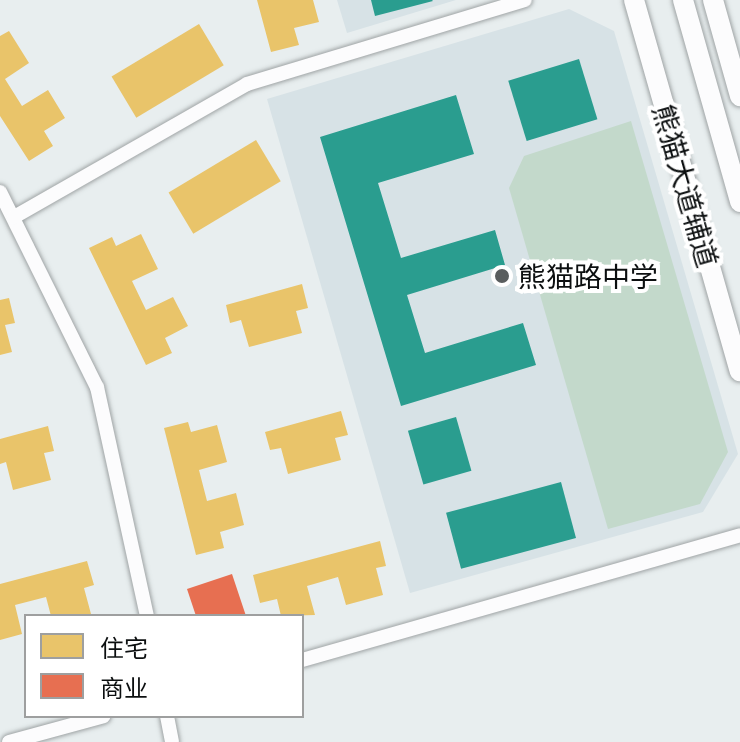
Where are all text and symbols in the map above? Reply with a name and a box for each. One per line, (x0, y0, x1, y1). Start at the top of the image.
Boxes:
street label: 熊猫大道辅道 (647, 101, 725, 271)
place label: 熊猫路中学 (518, 259, 658, 293)
marker: 熊猫路中学 (493, 267, 511, 285)
legend (24, 614, 304, 718)
text: 住宅 (100, 631, 148, 664)
text: 商业 (100, 671, 148, 704)

